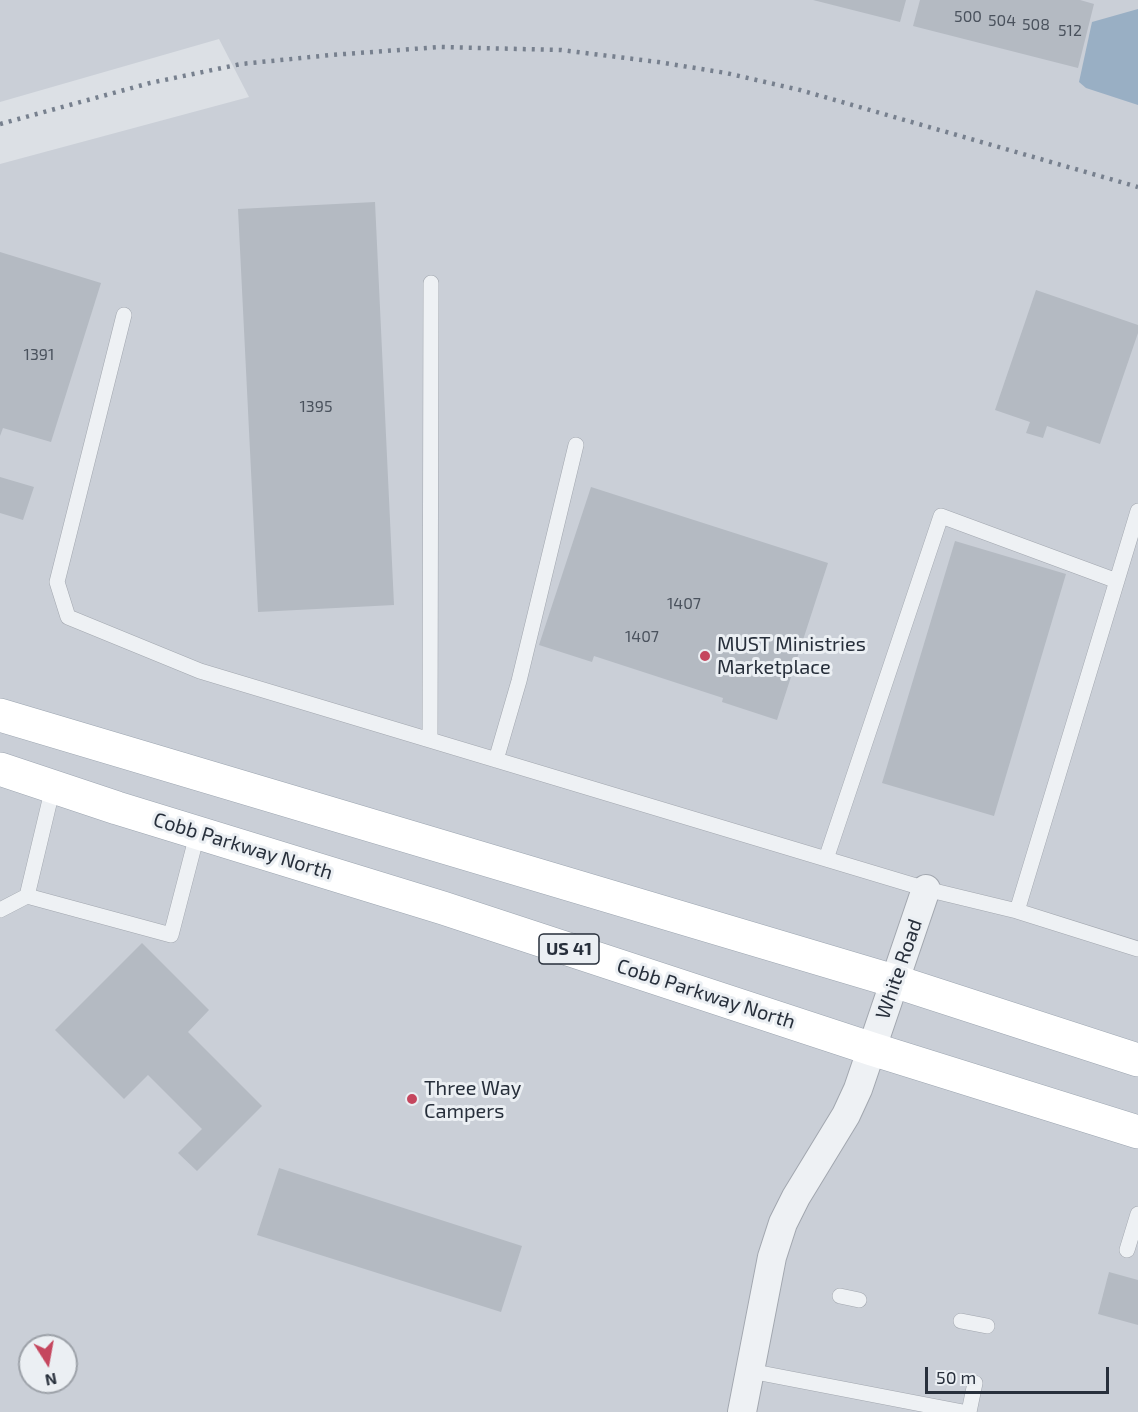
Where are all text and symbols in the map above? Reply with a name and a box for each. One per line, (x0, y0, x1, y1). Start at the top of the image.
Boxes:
house number: 500 (954, 7, 982, 27)
house number: 504 (988, 11, 1016, 31)
house number: 508 (1022, 15, 1050, 35)
house number: 512 (1058, 21, 1082, 41)
house number: 1391 (24, 345, 54, 365)
house number: 1395 (300, 397, 332, 417)
house number: 1407 (667, 594, 701, 614)
house number: 1407 (625, 627, 659, 647)
place label: MUST Ministries Marketplace (717, 632, 866, 679)
marker: MUST Ministries Marketplace (698, 649, 712, 663)
street label: Cobb Parkway North (151, 807, 335, 885)
street label: White Road (871, 916, 927, 1022)
road number: US 41 (539, 934, 599, 964)
street label: Cobb Parkway North (614, 954, 798, 1034)
place label: Three Way Campers (424, 1076, 521, 1123)
marker: Three Way Campers (405, 1092, 419, 1106)
north arrow (18, 1334, 78, 1394)
scale bar (928, 1355, 1112, 1393)
text: 50 m (936, 1366, 976, 1388)
text: N (44, 1370, 59, 1391)

